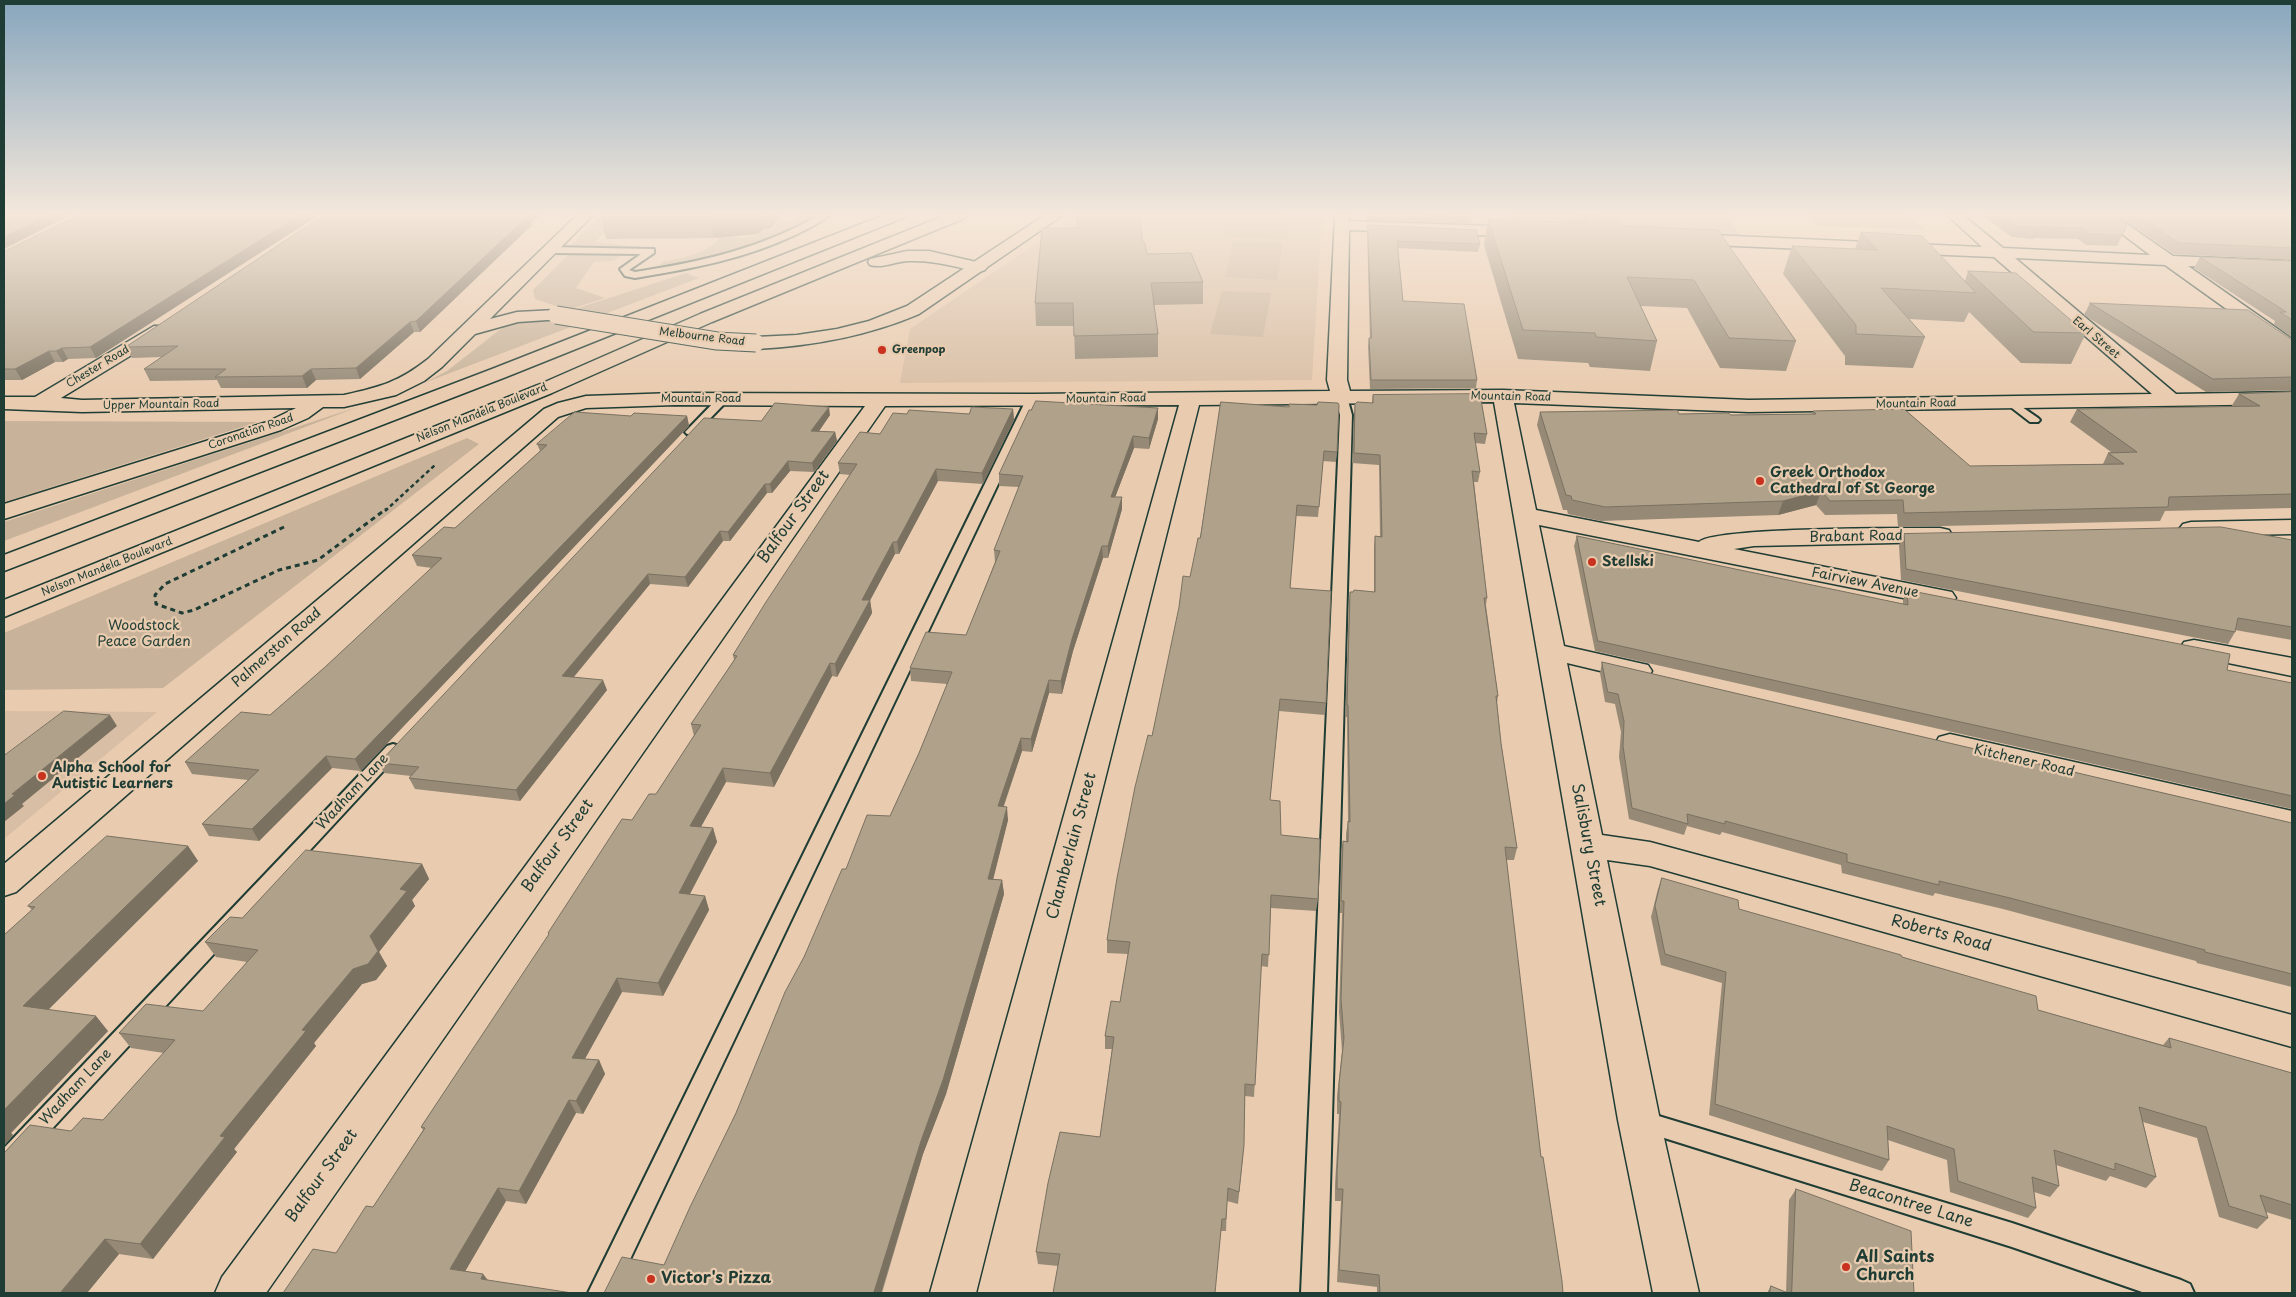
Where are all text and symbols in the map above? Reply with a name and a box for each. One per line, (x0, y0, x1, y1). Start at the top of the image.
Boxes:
street label: Earl Street (2070, 314, 2122, 362)
street label: Melbourne Road (658, 325, 746, 349)
street label: Chester Road (64, 343, 132, 391)
place label: Greenpop (892, 343, 945, 357)
marker: Greenpop (876, 344, 888, 356)
street label: Nelson Mandela Boulevard (415, 381, 549, 445)
street label: Mountain Road (1471, 390, 1551, 404)
street label: Mountain Road (661, 392, 741, 406)
street label: Mountain Road (1066, 392, 1146, 406)
street label: Upper Mountain Road (103, 397, 219, 413)
street label: Mountain Road (1876, 397, 1956, 411)
street label: Coronation Road (207, 411, 295, 453)
place label: Greek Orthodox Cathedral of St George (1770, 465, 1935, 498)
street label: Balfour Street (754, 467, 834, 567)
marker: Greek Orthodox Cathedral of St George (1754, 475, 1766, 487)
street label: Brabant Road (1809, 528, 1903, 546)
street label: Nelson Mandela Boulevard (40, 535, 174, 599)
place label: Stellski (1602, 554, 1654, 570)
marker: Stellski (1586, 556, 1598, 568)
street label: Fairview Avenue (1810, 564, 1920, 602)
street label: Palmerston Road (229, 605, 325, 691)
park label: Woodstock Peace Garden (97, 618, 191, 650)
street label: Kitchener Road (1972, 741, 2076, 781)
street label: Wadham Lane (313, 750, 393, 834)
place label: Alpha School for Autistic Learners (52, 760, 173, 792)
marker: Alpha School for Autistic Learners (36, 770, 48, 782)
street label: Chamberlain Street (1043, 770, 1101, 922)
street label: Salisbury Street (1567, 782, 1609, 908)
street label: Balfour Street (518, 796, 598, 896)
street label: Roberts Road (1889, 911, 1993, 957)
street label: Wadham Lane (36, 1045, 116, 1129)
street label: Balfour Street (282, 1126, 362, 1226)
street label: Beacontree Lane (1846, 1176, 1976, 1232)
place label: All Saints Church (1856, 1248, 1934, 1286)
marker: All Saints Church (1840, 1261, 1852, 1273)
place label: Victor's Pizza (661, 1269, 771, 1289)
marker: Victor's Pizza (645, 1273, 657, 1285)

